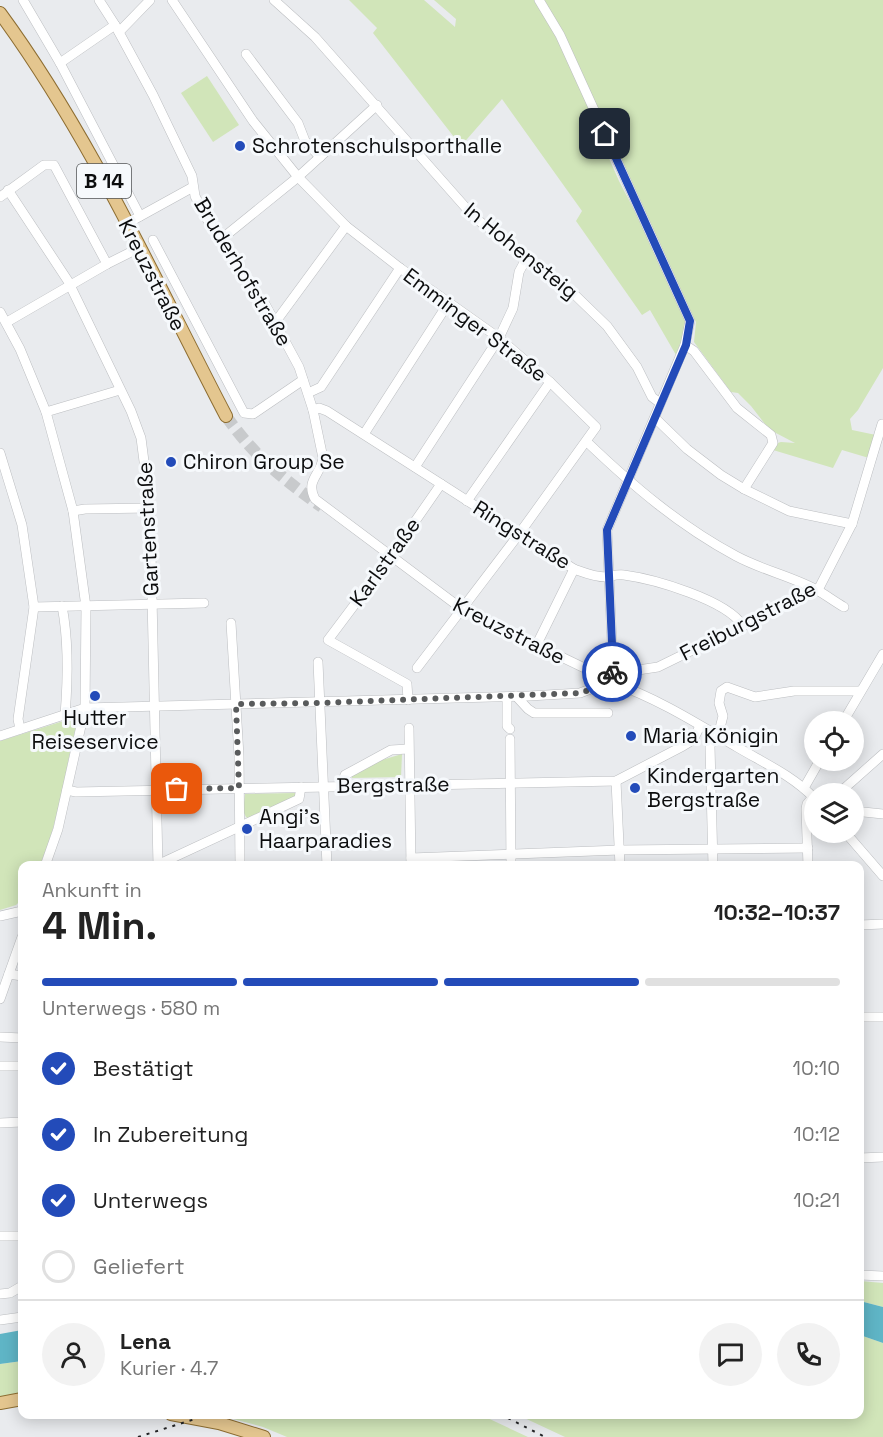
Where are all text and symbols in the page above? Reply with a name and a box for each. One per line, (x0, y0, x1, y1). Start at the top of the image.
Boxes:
pin (579, 108, 630, 159)
icon: home (588, 117, 621, 150)
place label: Schrotenschulsporthalle (252, 132, 502, 159)
marker: Schrotenschulsporthalle (233, 139, 247, 153)
road number: B 14 (77, 164, 131, 198)
street label: Bruderhofstraße (188, 192, 298, 351)
street label: In Hohensteig (459, 196, 584, 305)
street label: Kreuzstraße (113, 214, 192, 335)
street label: Emminger Straße (398, 262, 552, 387)
place label: Chiron Group Se (183, 448, 345, 475)
marker: Chiron Group Se (164, 455, 178, 469)
street label: Gartenstraße (131, 461, 164, 597)
street label: Ringstraße (468, 494, 576, 575)
street label: Karlstraße (343, 512, 426, 612)
street label: Freiburgstraße (675, 575, 821, 667)
street label: Kreuzstraße (449, 591, 570, 670)
courier (582, 642, 642, 702)
icon: bike (596, 656, 629, 689)
marker: Hutter Reiseservice (88, 689, 102, 703)
place label: Hutter Reiseservice (31, 704, 159, 755)
map controls (804, 711, 864, 843)
button: locate (804, 711, 864, 771)
place label: Maria Königin (643, 722, 779, 749)
marker: Maria Königin (624, 729, 638, 743)
place label: Kindergarten Bergstraße (647, 762, 779, 813)
pin (151, 763, 202, 814)
street label: Bergstraße (336, 770, 450, 799)
icon: bag (160, 772, 193, 805)
marker: Kindergarten Bergstraße (628, 781, 642, 795)
button: layers (804, 783, 864, 843)
place label: Angi's Haarparadies (259, 803, 392, 854)
marker: Angi's Haarparadies (240, 822, 254, 836)
text: Ankunft in (42, 877, 142, 903)
text: 10:32–10:37 (714, 898, 840, 926)
text: 4 Min. (42, 901, 157, 950)
text: Unterwegs · 580 m (42, 995, 220, 1021)
icon: check (42, 1052, 75, 1085)
text: Bestätigt (93, 1054, 194, 1082)
text: 10:10 (793, 1055, 840, 1081)
icon: check (42, 1118, 75, 1151)
text: In Zubereitung (93, 1120, 248, 1148)
text: 10:12 (793, 1121, 840, 1147)
icon: check (42, 1184, 75, 1217)
text: Unterwegs (93, 1186, 208, 1214)
text: 10:21 (793, 1187, 840, 1213)
text: Geliefert (93, 1252, 185, 1280)
button: person (42, 1323, 105, 1386)
button: chat (699, 1323, 762, 1386)
button: phone (777, 1323, 840, 1386)
text: Lena (120, 1327, 171, 1355)
text: Kurier · 4.7 (120, 1355, 218, 1381)

